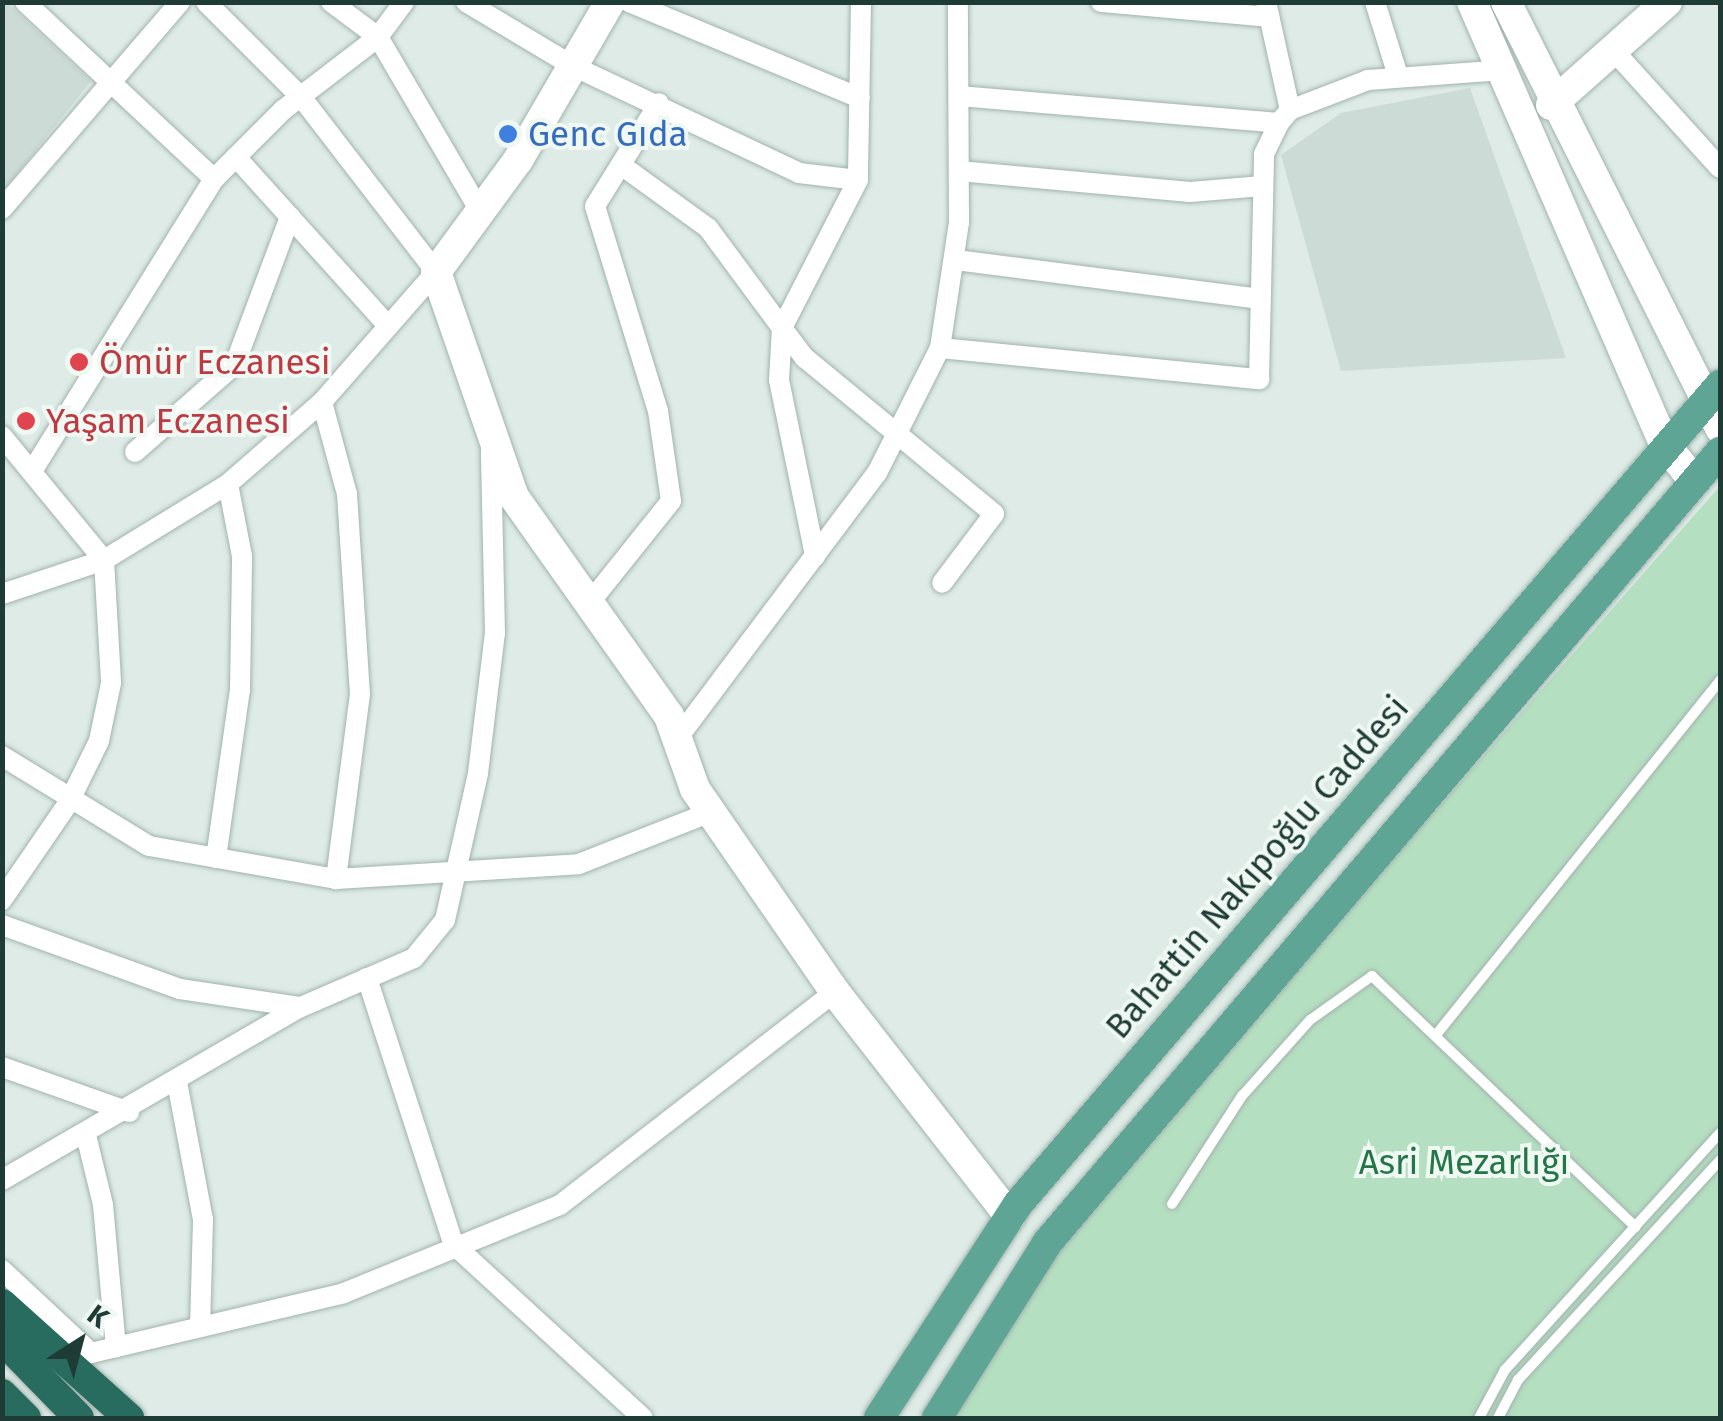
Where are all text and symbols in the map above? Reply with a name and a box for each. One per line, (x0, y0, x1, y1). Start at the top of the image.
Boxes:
place label: Genc Gıda (528, 113, 688, 155)
marker: Genc Gıda (497, 123, 519, 145)
place label: Ömür Eczanesi (99, 341, 331, 383)
marker: Ömür Eczanesi (68, 351, 90, 373)
place label: Yaşam Eczanesi (46, 400, 290, 442)
marker: Yaşam Eczanesi (15, 410, 37, 432)
street label: Bahattin Nakıpoğlu Caddesi (1097, 687, 1417, 1047)
park label: Asri Mezarlığı (1359, 1141, 1569, 1183)
north arrow (30, 1291, 130, 1391)
text: K (81, 1298, 115, 1335)

